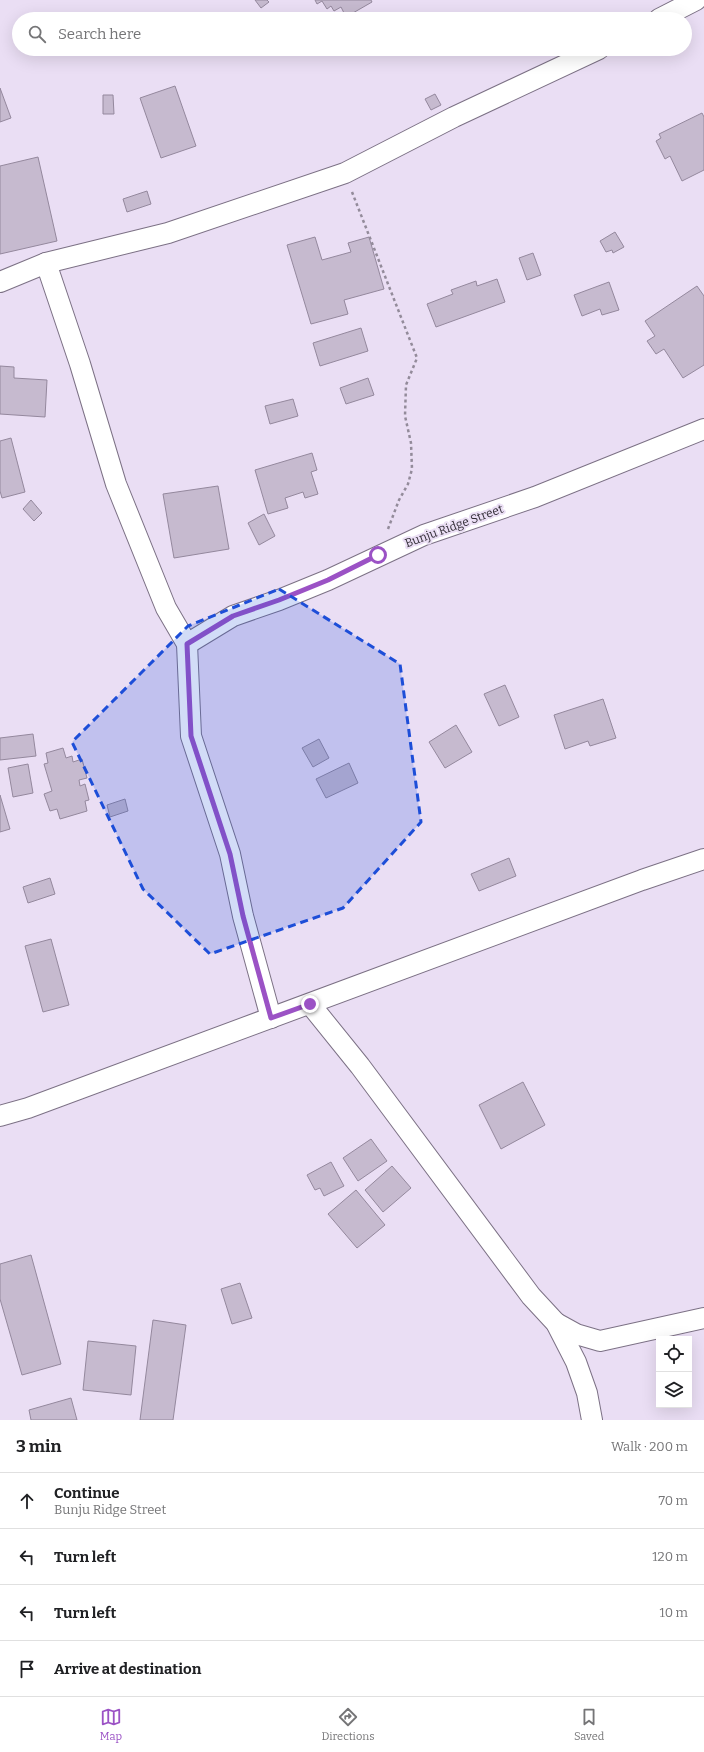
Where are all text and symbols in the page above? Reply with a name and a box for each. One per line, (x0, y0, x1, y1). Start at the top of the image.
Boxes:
search box (12, 12, 692, 56)
icon: search (26, 23, 48, 45)
text: Search here (58, 25, 141, 43)
street label: Bunju Ridge Street (403, 502, 506, 550)
route start (369, 546, 387, 564)
route end (301, 995, 319, 1013)
map controls (656, 1336, 692, 1408)
button: locate (656, 1336, 692, 1372)
button: layers (656, 1372, 692, 1408)
text: 3 min (16, 1436, 61, 1457)
text: Walk · 200 m (611, 1439, 688, 1454)
text: Continue (54, 1484, 120, 1502)
icon: ahead (16, 1490, 38, 1512)
text: 70 m (658, 1493, 688, 1508)
text: Bunju Ridge Street (54, 1502, 166, 1517)
icon: left (16, 1546, 38, 1568)
text: Turn left (54, 1548, 116, 1566)
text: 120 m (652, 1549, 688, 1564)
icon: left (16, 1602, 38, 1624)
text: Turn left (54, 1604, 116, 1622)
text: 10 m (659, 1605, 688, 1620)
icon: arrive (16, 1658, 38, 1680)
text: Arrive at destination (54, 1660, 201, 1678)
tab: Map (100, 1706, 122, 1743)
tab: Directions (322, 1706, 374, 1743)
tab: Saved (574, 1706, 604, 1743)

